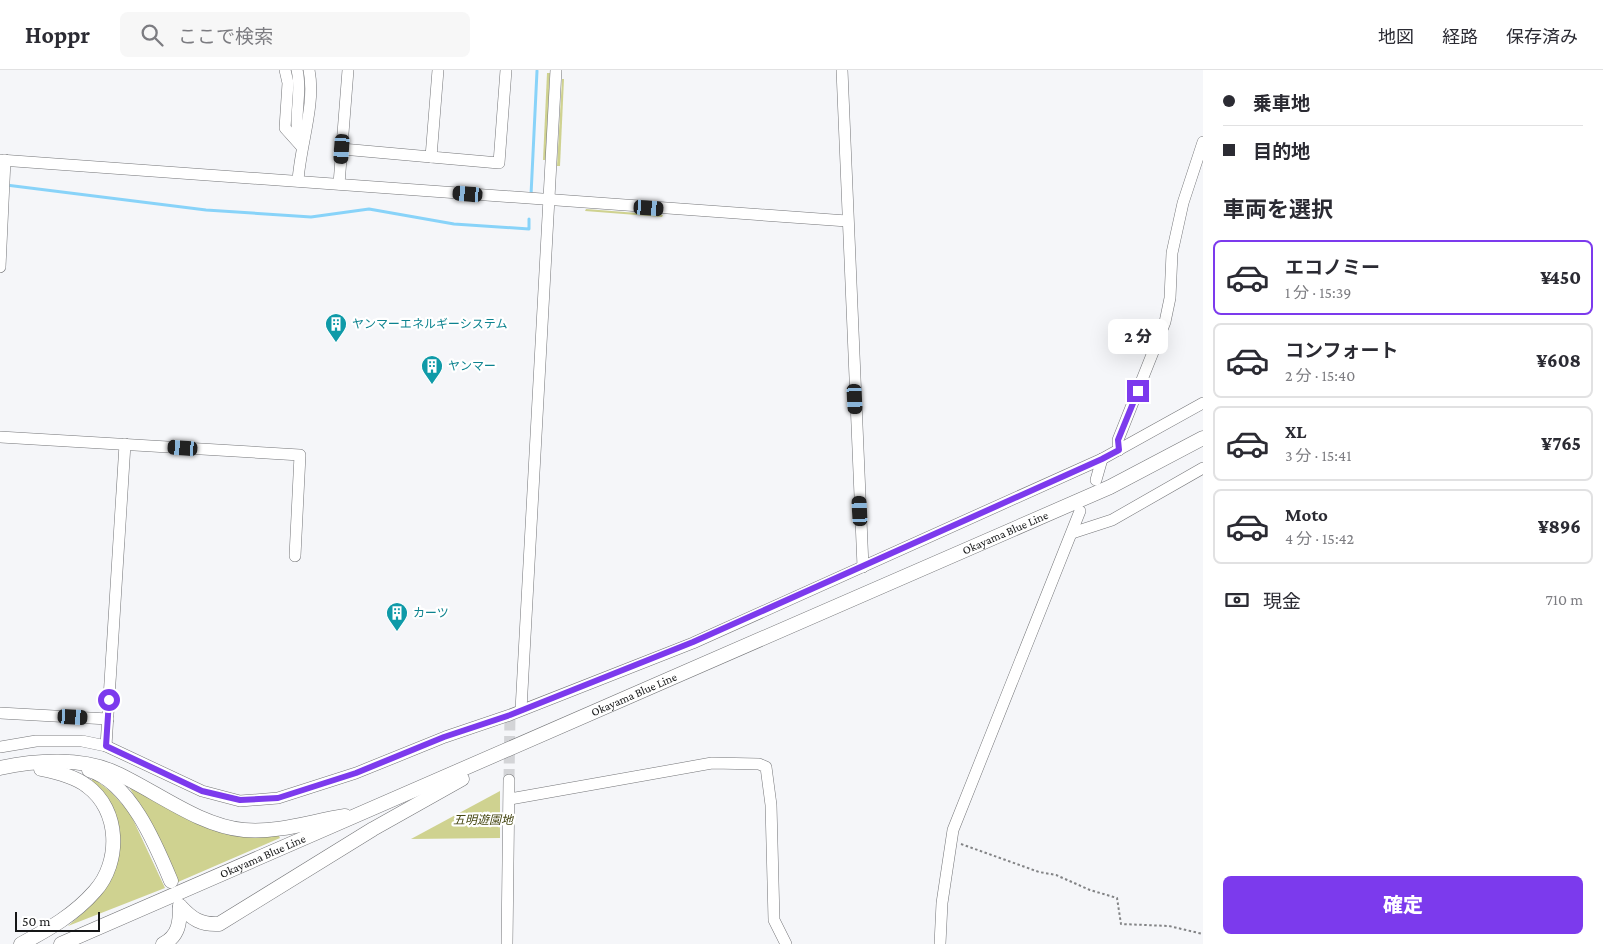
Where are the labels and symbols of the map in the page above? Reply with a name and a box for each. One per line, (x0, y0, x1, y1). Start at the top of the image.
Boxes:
car (333, 134, 350, 164)
car (452, 185, 483, 203)
car (633, 199, 664, 217)
building icon: ヤンマーエネルギーシステム (324, 312, 348, 343)
place label: ヤンマーエネルギーシステム (352, 317, 507, 331)
callout: 2 分 (1108, 318, 1168, 354)
building icon: ヤンマー (420, 354, 444, 385)
place label: ヤンマー (448, 359, 496, 373)
route end (1127, 380, 1149, 402)
car (846, 384, 863, 414)
car (167, 439, 198, 457)
car (851, 496, 868, 526)
street label: Okayama Blue Line (960, 508, 1050, 557)
building icon: カーツ (385, 601, 409, 632)
place label: カーツ (413, 606, 449, 620)
street label: Okayama Blue Line (589, 670, 679, 719)
route start (98, 689, 120, 711)
car (57, 709, 88, 725)
park label: 五明遊園地 (453, 813, 515, 827)
street label: Okayama Blue Line (218, 831, 308, 881)
scale bar (15, 909, 100, 932)

